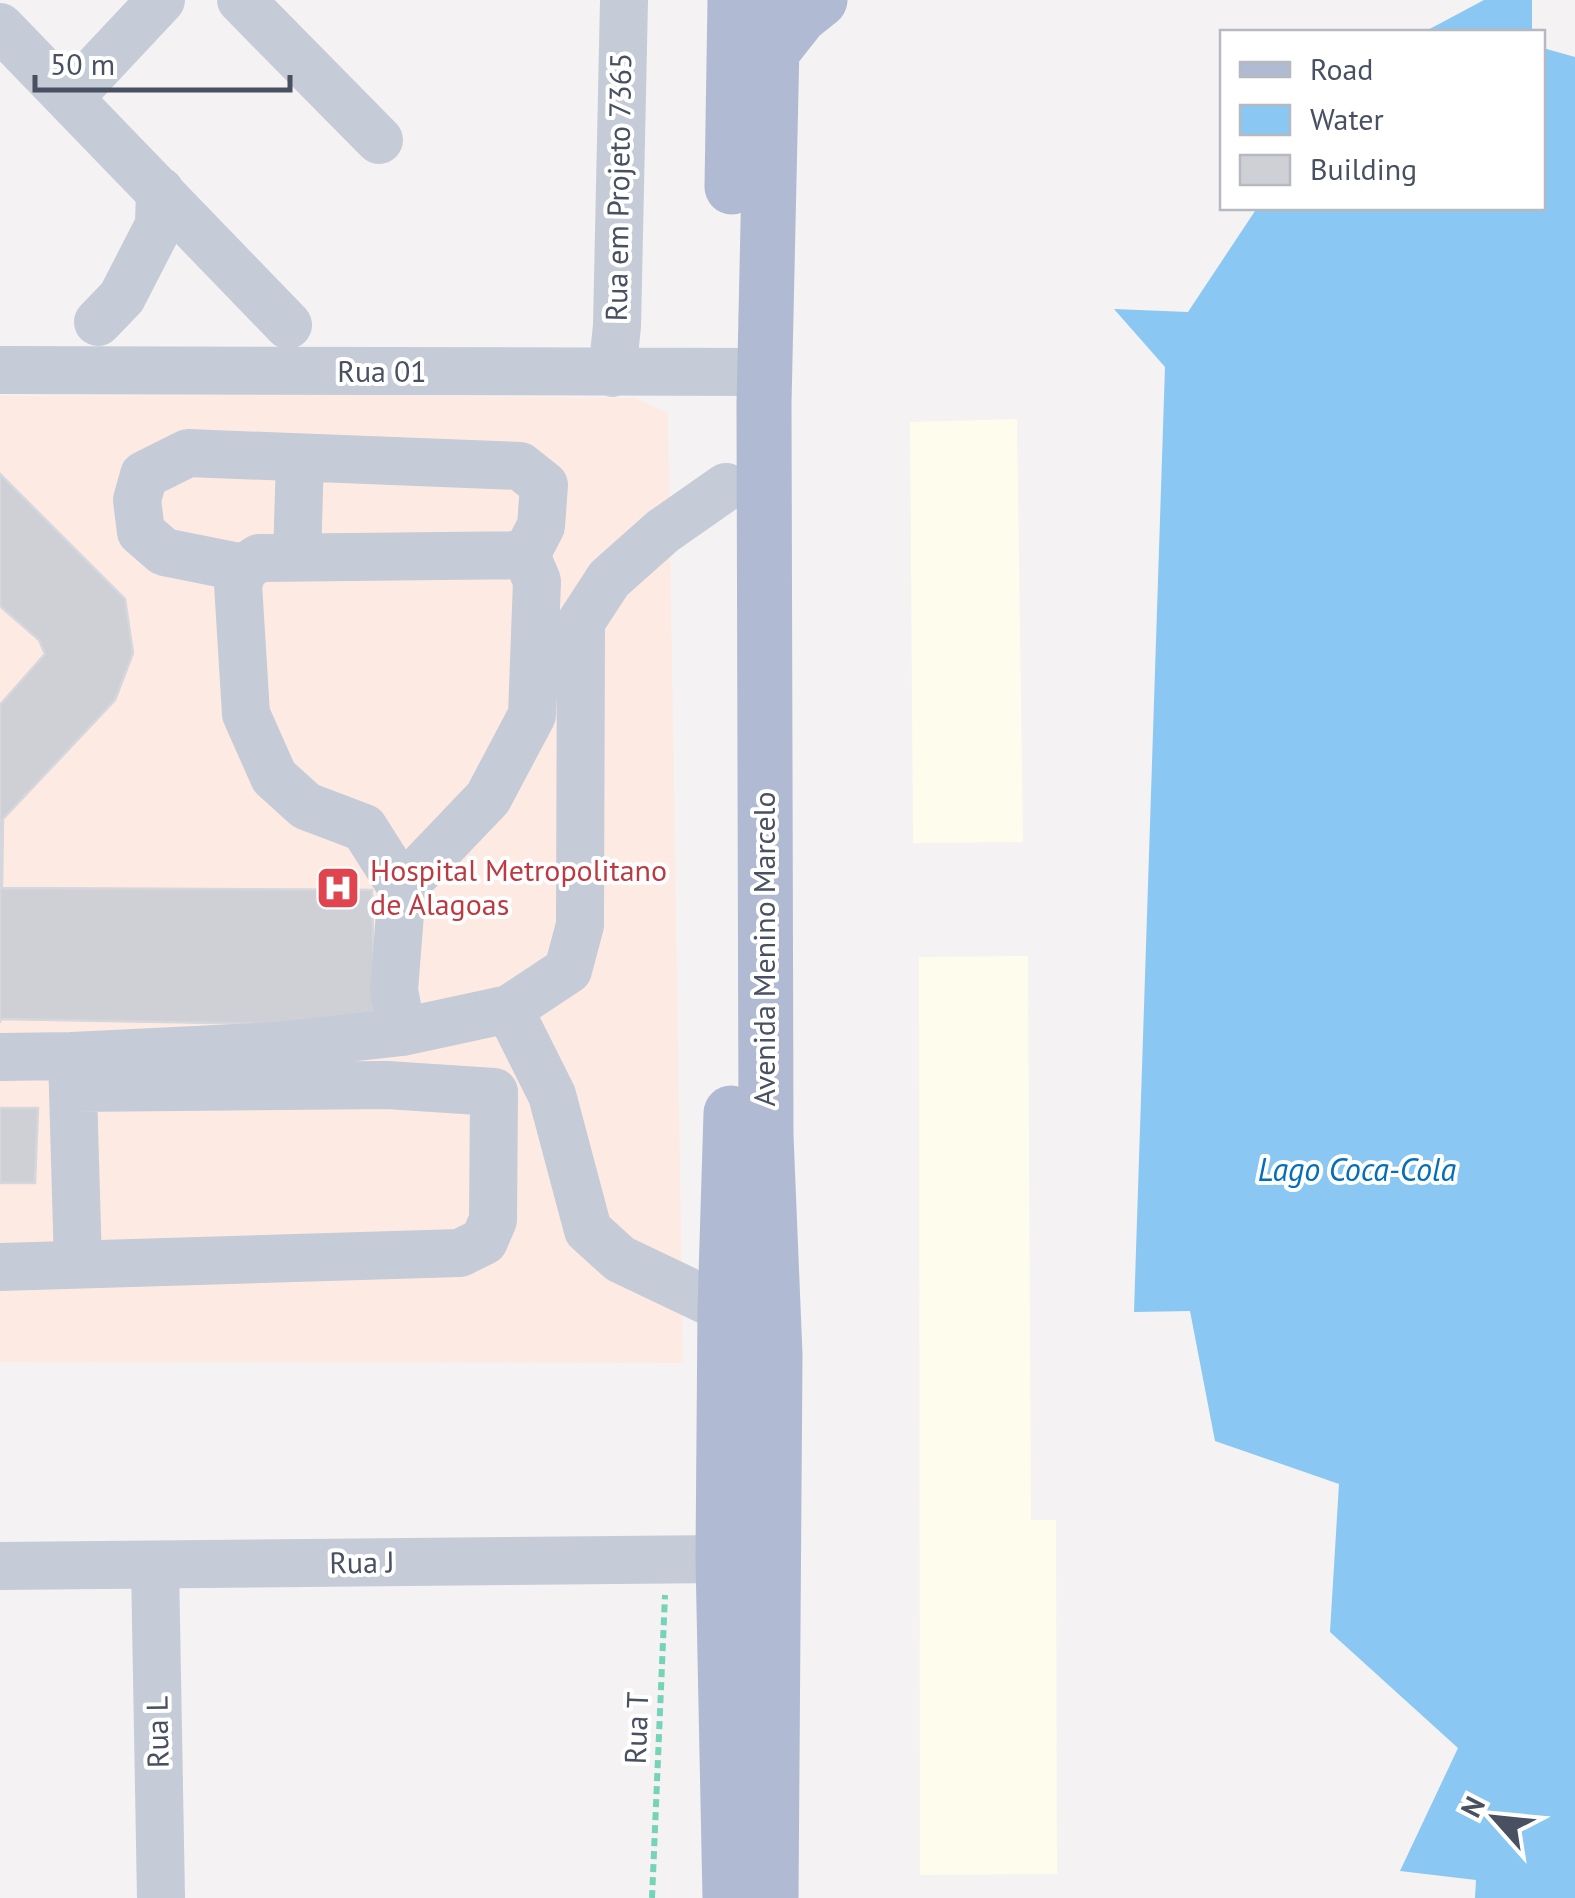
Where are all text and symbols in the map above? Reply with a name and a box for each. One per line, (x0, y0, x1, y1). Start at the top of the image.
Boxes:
scale bar (35, 30, 290, 92)
legend (1220, 30, 1545, 210)
text: 50 m (50, 44, 115, 83)
text: Road (1310, 49, 1374, 88)
street label: Rua em Projeto 7365 (596, 52, 639, 322)
text: Water (1310, 99, 1384, 138)
text: Building (1310, 149, 1417, 188)
street label: Rua 01 (337, 351, 427, 390)
street label: Avenida Menino Marcelo (744, 792, 783, 1107)
place label: Hospital Metropolitano de Alagoas (370, 850, 667, 923)
hospital icon: Hospital Metropolitano de Alagoas (315, 865, 361, 911)
water label: Lago Coca-Cola (1258, 1148, 1457, 1190)
street label: Rua J (329, 1541, 395, 1582)
street label: Rua T (615, 1691, 656, 1765)
street label: Rua L (136, 1696, 177, 1768)
north arrow (1445, 1768, 1545, 1868)
text: N (1452, 1790, 1493, 1823)

